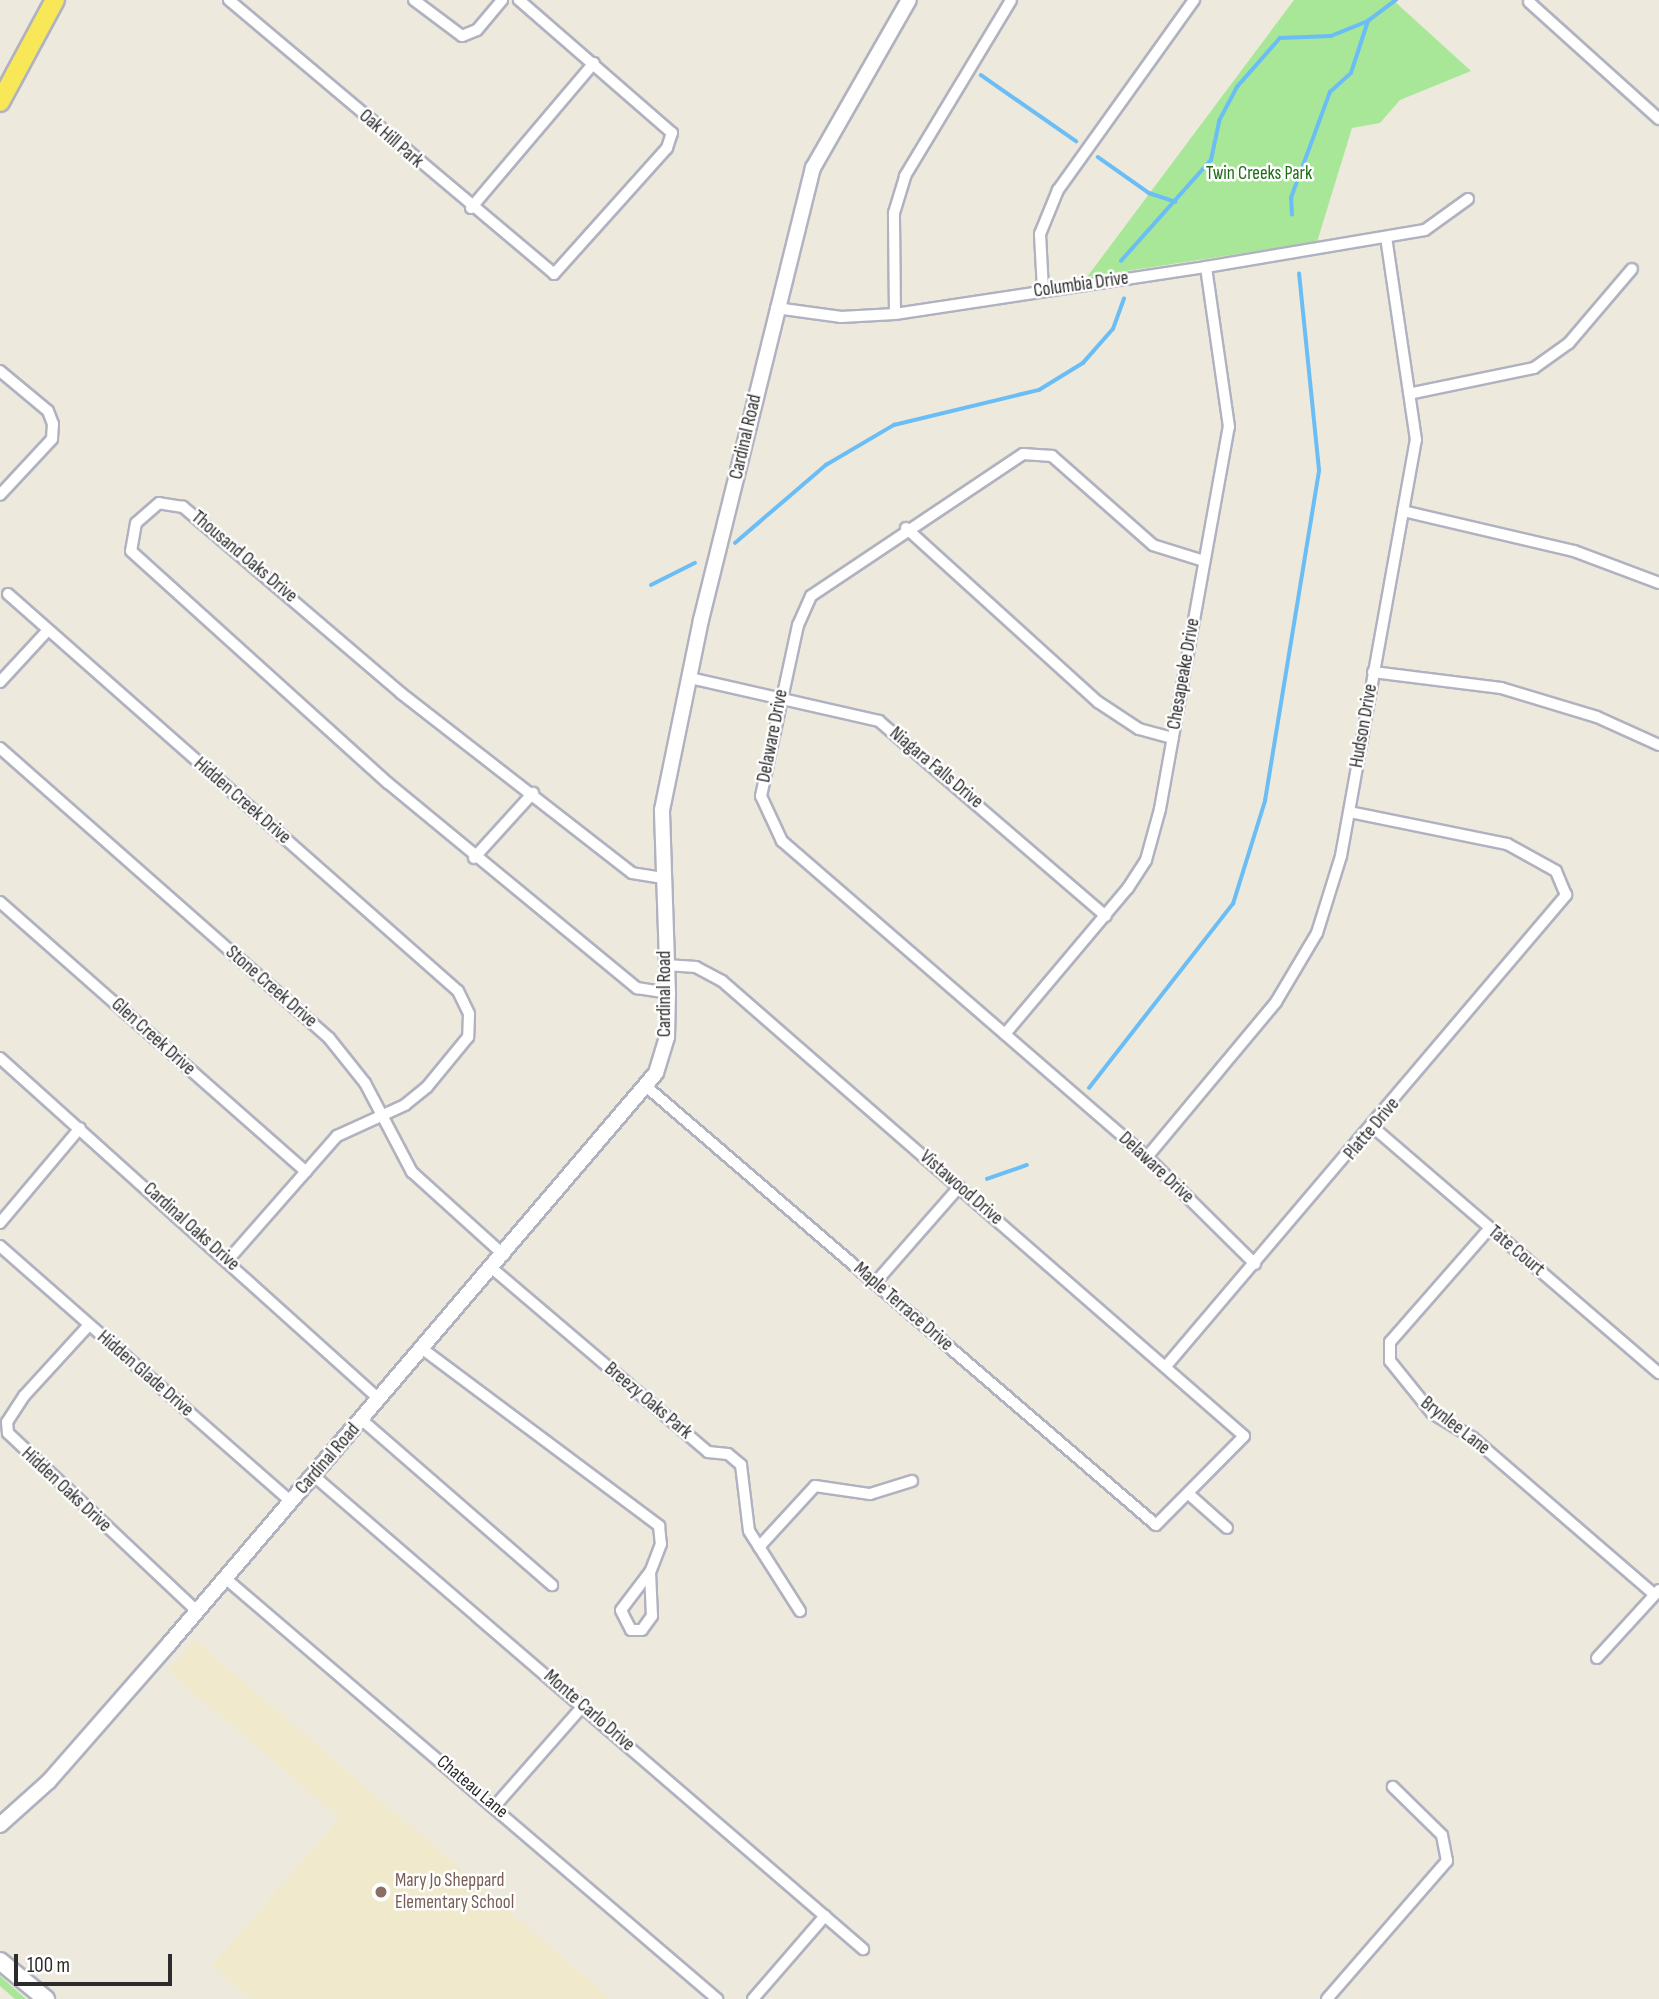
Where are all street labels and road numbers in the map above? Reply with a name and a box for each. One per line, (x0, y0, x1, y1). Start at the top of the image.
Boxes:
street label: Oak Hill Park (354, 105, 428, 173)
street label: Columbia Drive (1032, 267, 1130, 303)
street label: Cardinal Road (725, 392, 767, 482)
street label: Thousand Oaks Drive (186, 506, 302, 608)
street label: Chesapeake Drive (1163, 617, 1205, 731)
street label: Hudson Drive (1345, 682, 1383, 770)
street label: Delaware Drive (753, 687, 793, 785)
street label: Niagara Falls Drive (885, 722, 987, 814)
street label: Hidden Creek Drive (189, 753, 295, 849)
street label: Stone Creek Drive (221, 941, 321, 1033)
street label: Cardinal Road (654, 951, 676, 1037)
street label: Glen Creek Drive (106, 993, 200, 1081)
street label: Platte Drive (1339, 1093, 1405, 1165)
street label: Delaware Drive (1114, 1127, 1198, 1209)
street label: Vistawood Drive (915, 1146, 1007, 1230)
street label: Cardinal Oaks Drive (138, 1178, 244, 1276)
street label: Tate Court (1483, 1221, 1549, 1281)
street label: Maple Terrace Drive (849, 1258, 957, 1356)
street label: Hidden Glade Drive (92, 1326, 198, 1422)
street label: Breezy Oaks Park (600, 1358, 696, 1444)
street label: Brynlee Lane (1416, 1392, 1494, 1460)
street label: Cardinal Road (291, 1419, 365, 1499)
street label: Hidden Oaks Drive (16, 1443, 116, 1537)
street label: Monte Carlo Drive (539, 1665, 639, 1757)
street label: Chateau Lane (432, 1751, 512, 1823)

